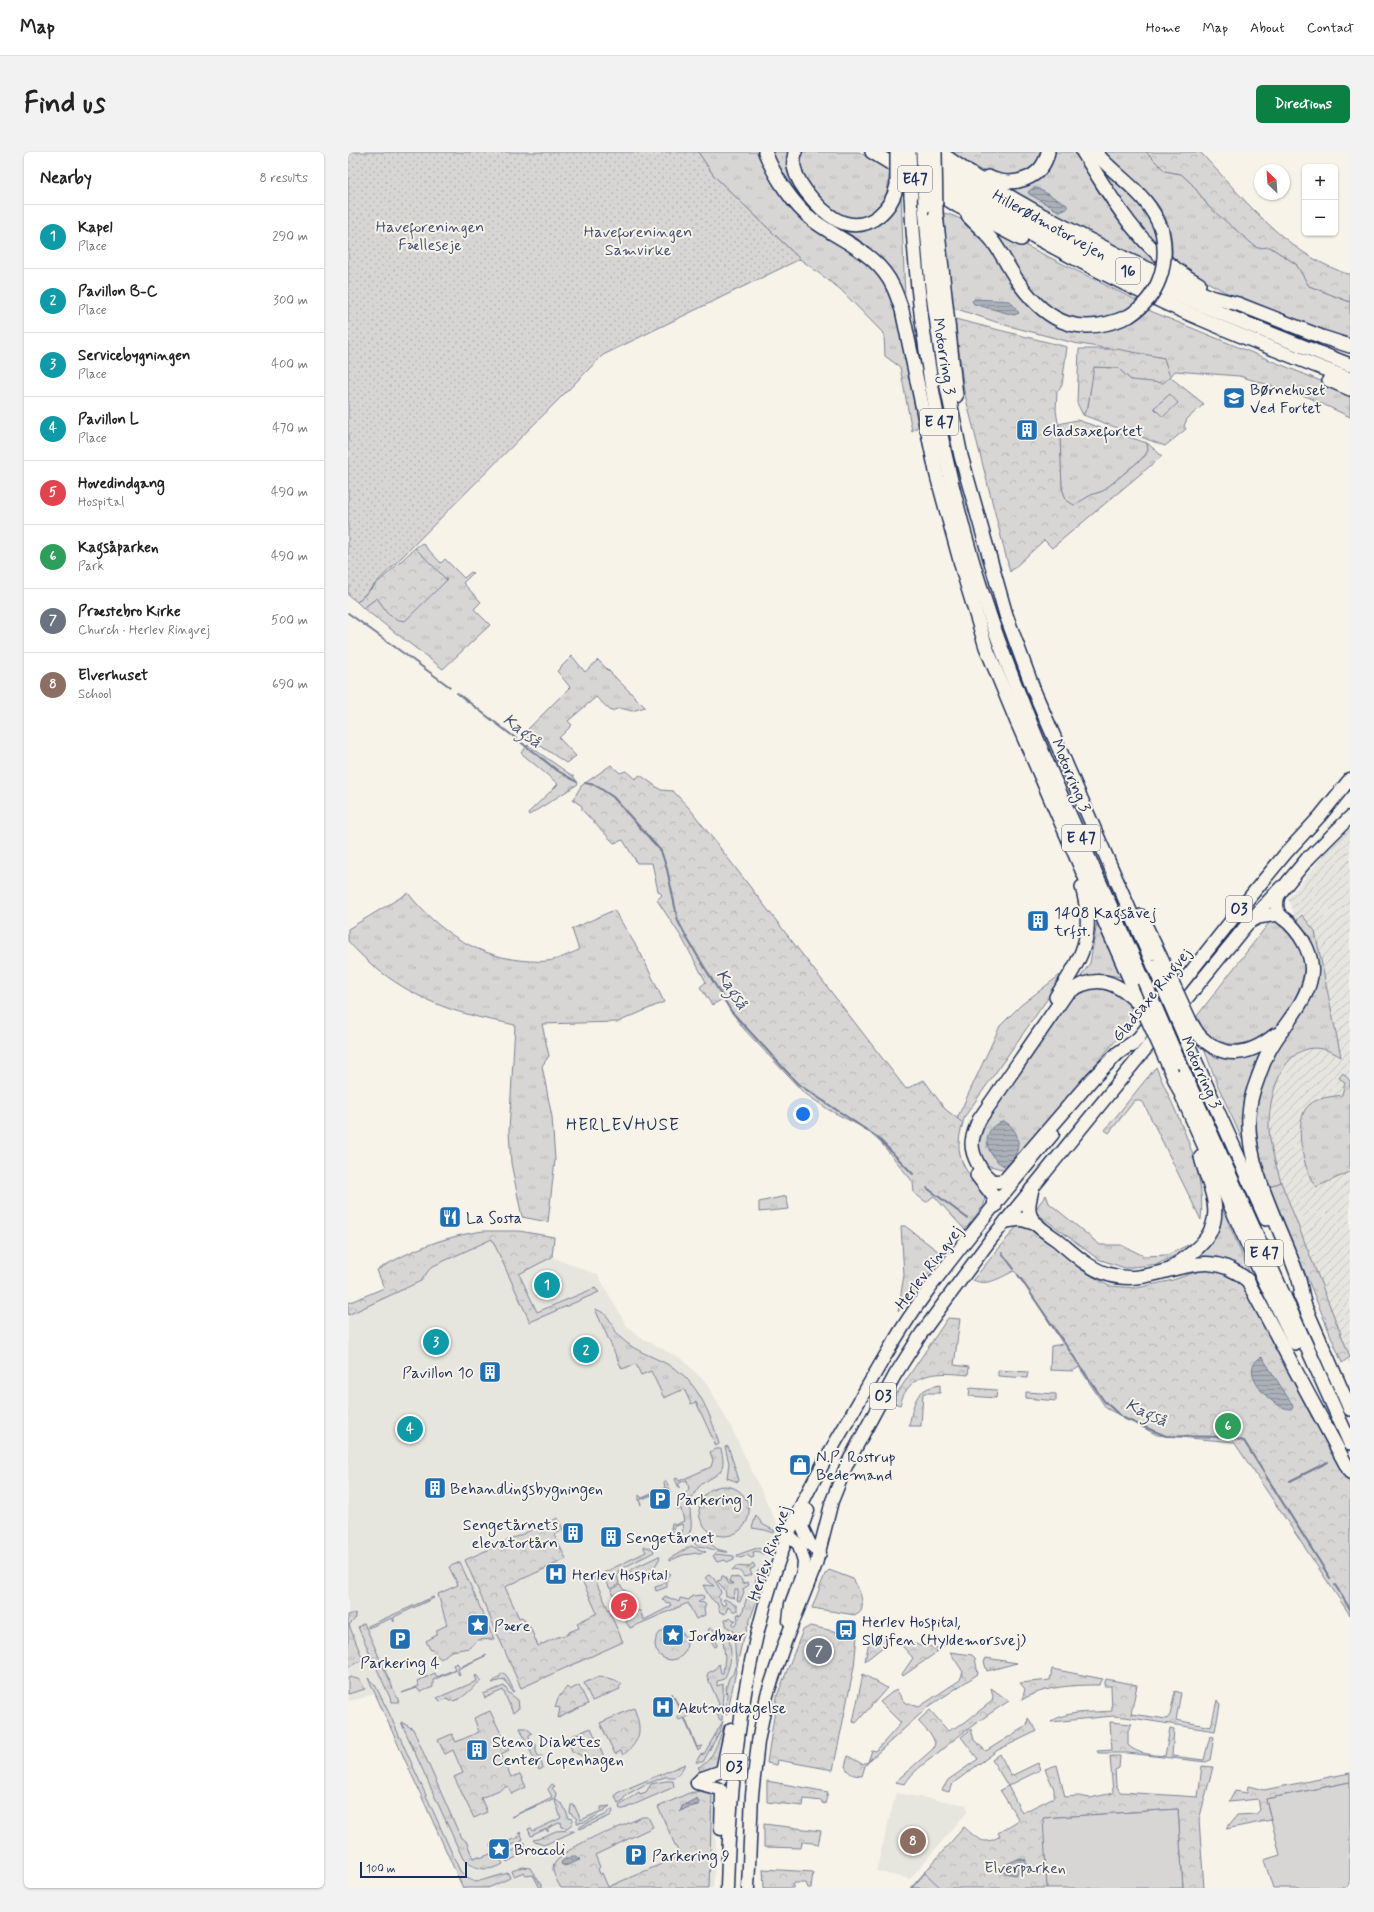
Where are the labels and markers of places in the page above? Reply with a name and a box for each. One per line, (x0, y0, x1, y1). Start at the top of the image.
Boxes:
place label: Børnehuset Ved Fortet (1250, 380, 1325, 419)
school or university icon: Børnehuset Ved Fortet (1221, 385, 1247, 411)
building icon: Gladsaxefortet (1014, 417, 1040, 443)
place label: Gladsaxefortet (1042, 421, 1143, 444)
place label: 1408 Kagsåvej trfst. (1053, 903, 1157, 942)
building icon: 1408 Kagsåvej trfst. (1025, 908, 1051, 934)
restaurant icon: La Sosta (437, 1204, 463, 1230)
place label: La Sosta (466, 1208, 522, 1229)
pin: 1 (534, 1270, 560, 1300)
pin: 3 (423, 1327, 449, 1357)
pin: 2 (573, 1335, 599, 1365)
building icon: Pavillon 10 (477, 1359, 503, 1385)
place label: Pavillon 10 (402, 1363, 474, 1384)
pin: 6 (1215, 1411, 1241, 1441)
pin: 4 (397, 1414, 423, 1444)
place label: N.P. Rostrup Bedemand (816, 1447, 895, 1486)
shop icon: N.P. Rostrup Bedemand (787, 1452, 813, 1478)
building icon: Behandlingsbygningen (422, 1475, 448, 1501)
place label: Behandlingsbygningen (450, 1479, 603, 1501)
parking icon: Parkering 1 (647, 1486, 673, 1512)
place label: Parkering 1 (676, 1490, 753, 1512)
place label: Sengetårnets elevatortårn (463, 1515, 558, 1554)
building icon: Sengetårnets elevatortårn (560, 1520, 586, 1546)
building icon: Sengetårnet (598, 1524, 624, 1550)
place label: Sengetårnet (626, 1528, 715, 1550)
hospital icon: Herlev Hospital (543, 1561, 569, 1587)
place label: Herlev Hospital (572, 1565, 667, 1586)
pin: 5 (611, 1591, 637, 1621)
place icon: Pære (465, 1612, 491, 1638)
place label: Herlev Hospital, Sløjfen (Hyldemorsvej) (862, 1612, 1026, 1651)
place label: Pære (494, 1616, 531, 1637)
bus stop icon: Herlev Hospital, Sløjfen (Hyldemorsvej) (833, 1617, 859, 1643)
place icon: Jordbær (660, 1622, 686, 1648)
parking icon: Parkering 4 (387, 1626, 413, 1652)
place label: Jordbær (688, 1626, 746, 1647)
pin: 7 (806, 1636, 832, 1666)
place label: Parkering 4 (360, 1653, 440, 1675)
hospital icon: Akutmodtagelse (650, 1694, 676, 1720)
place label: Akutmodtagelse (678, 1698, 787, 1720)
place label: Steno Diabetes Center Copenhagen (492, 1732, 624, 1772)
building icon: Steno Diabetes Center Copenhagen (464, 1737, 490, 1763)
pin: 8 (900, 1826, 926, 1856)
place icon: Broccoli (486, 1836, 512, 1862)
place label: Broccoli (514, 1840, 565, 1861)
parking icon: Parkering 9 (623, 1842, 649, 1868)
place label: Parkering 9 (652, 1846, 730, 1868)

